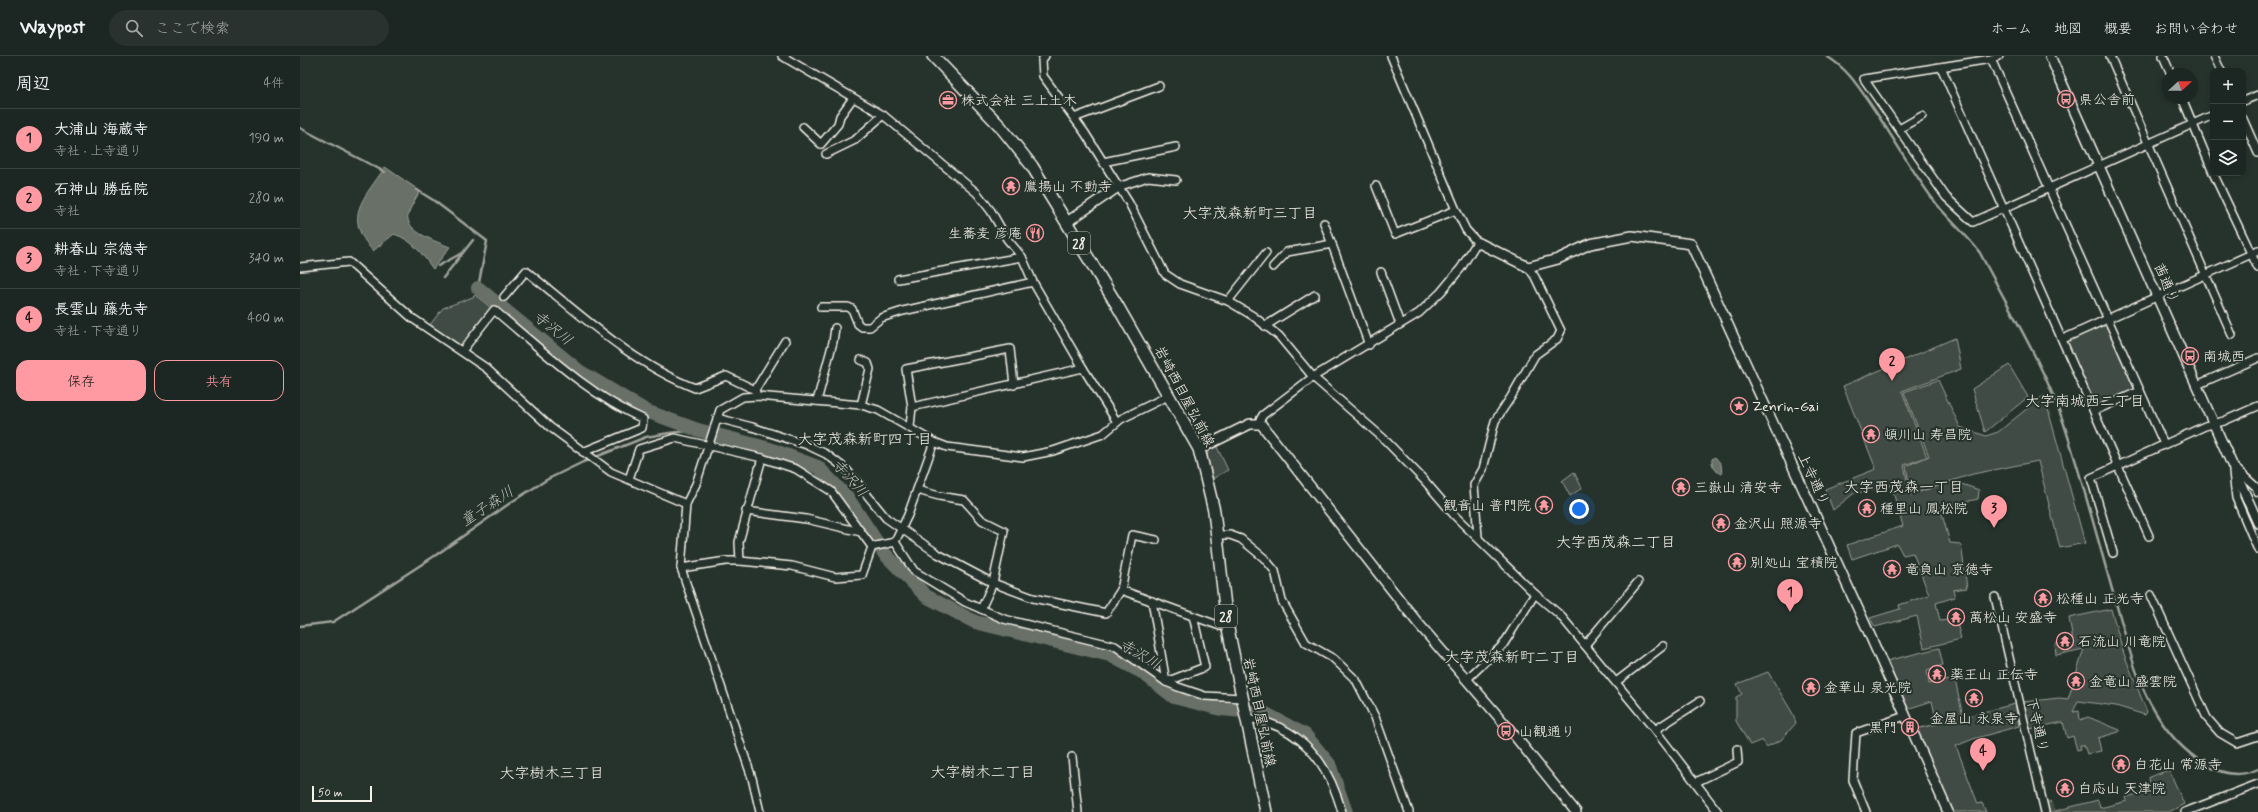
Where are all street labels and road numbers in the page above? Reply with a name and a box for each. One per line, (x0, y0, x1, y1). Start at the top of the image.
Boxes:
road number: 28 (1068, 232, 1090, 254)
street label: 茜通り (2149, 261, 2183, 306)
street label: 岩崎西目屋弘前線 (1150, 343, 1218, 450)
street label: 上寺通り (1793, 450, 1833, 509)
road number: 28 (1215, 605, 1237, 627)
street label: 岩崎西目屋弘前線 (1239, 656, 1279, 769)
street label: 下寺通り (2022, 696, 2052, 755)

